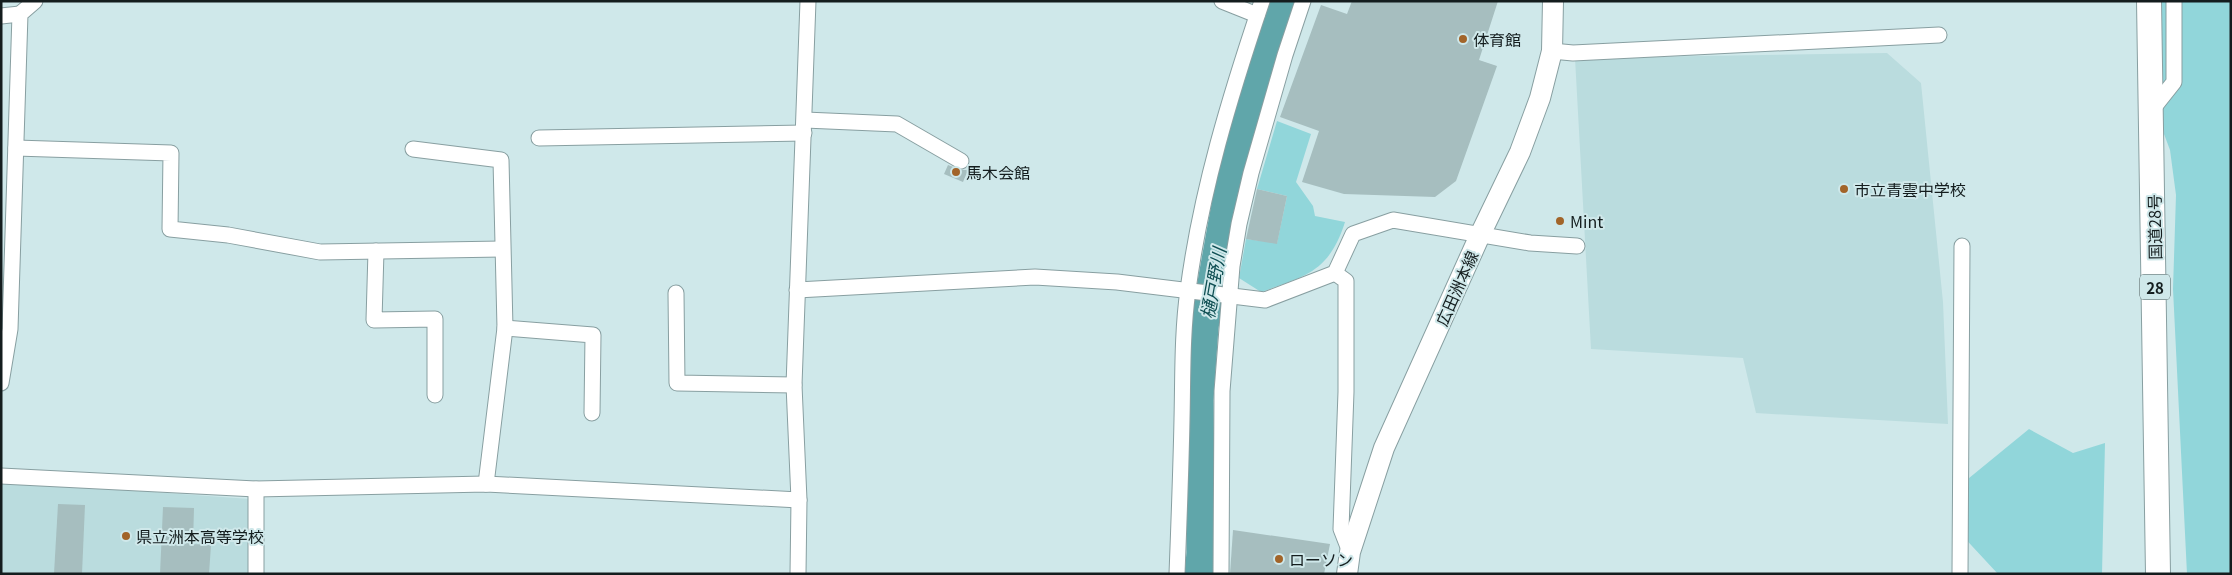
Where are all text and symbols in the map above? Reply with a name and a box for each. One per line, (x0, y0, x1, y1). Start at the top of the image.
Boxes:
place label: 体育館 (1473, 27, 1521, 51)
marker: 体育館 (1457, 33, 1469, 45)
place label: 馬木会館 (966, 160, 1030, 184)
marker: 馬木会館 (950, 166, 962, 178)
place label: 市立青雲中学校 (1854, 177, 1966, 201)
marker: 市立青雲中学校 (1838, 183, 1850, 195)
street label: 国道28号 (2141, 194, 2167, 260)
place label: Mint (1570, 209, 1603, 233)
marker: Mint (1554, 215, 1566, 227)
water label: 樋戸野川 (1193, 243, 1231, 321)
street label: 広田洲本線 (1429, 247, 1483, 329)
road number: 28 (2140, 274, 2170, 300)
place label: 県立洲本高等学校 (136, 524, 264, 548)
marker: 県立洲本高等学校 (120, 530, 132, 542)
place label: ローソン (1289, 547, 1353, 571)
marker: ローソン (1273, 553, 1285, 565)

